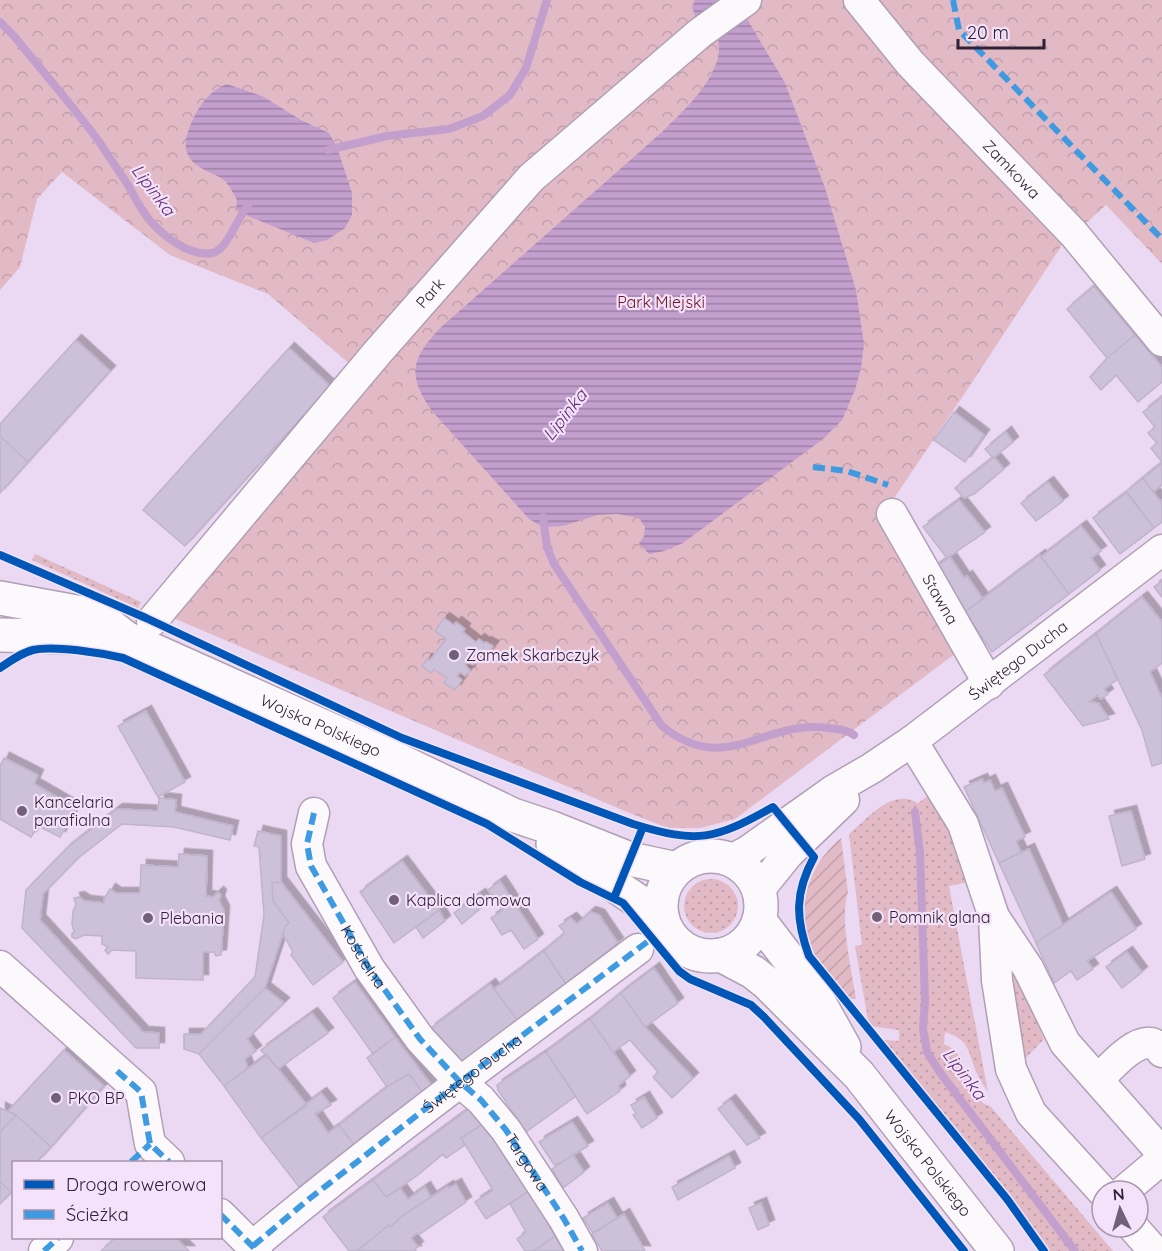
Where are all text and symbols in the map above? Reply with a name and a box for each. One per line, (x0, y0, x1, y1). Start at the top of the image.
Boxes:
scale bar (958, 12, 1044, 50)
text: 20 m (967, 21, 1009, 44)
street label: Zamkowa (979, 135, 1045, 203)
water label: Lipinka (126, 159, 181, 221)
street label: Park (411, 274, 449, 312)
park label: Park Miejski (617, 292, 705, 312)
water label: Lipinka (537, 383, 593, 445)
street label: Stawna (918, 570, 963, 628)
street label: Świętego Ducha (964, 616, 1071, 704)
place label: Zamek Skarbczyk (466, 645, 599, 665)
marker: Zamek Skarbczyk (447, 648, 461, 662)
street label: Wojska Polskiego (257, 690, 384, 761)
place label: Kancelaria parafialna (34, 792, 114, 830)
marker: Kancelaria parafialna (15, 804, 29, 818)
place label: Kaplica domowa (406, 890, 531, 910)
marker: Kaplica domowa (387, 893, 401, 907)
place label: Pomnik glana (889, 907, 991, 927)
place label: Plebania (160, 908, 224, 928)
marker: Pomnik glana (870, 910, 884, 924)
marker: Plebania (141, 911, 155, 925)
street label: Kościelna (337, 921, 391, 993)
street label: Świętego Ducha (418, 1029, 526, 1117)
water label: Lipinka (937, 1043, 992, 1105)
place label: PKO BP (68, 1088, 124, 1108)
marker: PKO BP (49, 1091, 63, 1105)
street label: Wojska Polskiego (880, 1106, 976, 1220)
street label: Targowa (501, 1130, 553, 1195)
legend (12, 1161, 222, 1239)
text: Droga rowerowa (66, 1173, 206, 1196)
north arrow (1090, 1179, 1150, 1239)
text: N (1112, 1184, 1125, 1205)
text: Ścieżka (66, 1203, 129, 1226)

